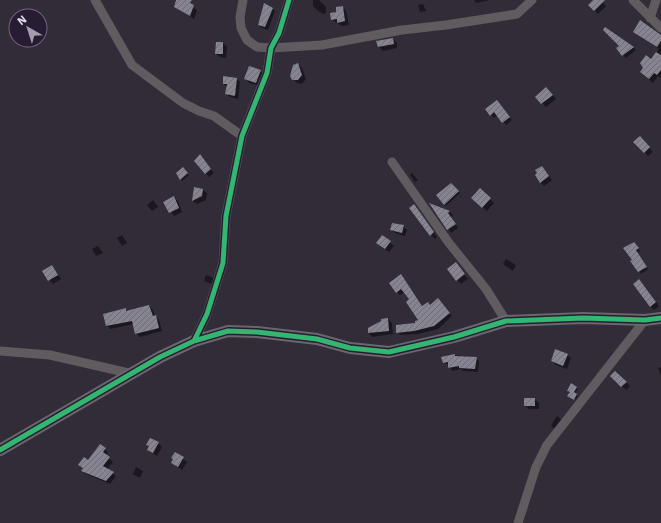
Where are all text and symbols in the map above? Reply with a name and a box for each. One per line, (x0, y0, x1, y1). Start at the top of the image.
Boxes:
north arrow (8, 8, 48, 48)
text: N (14, 12, 29, 28)

